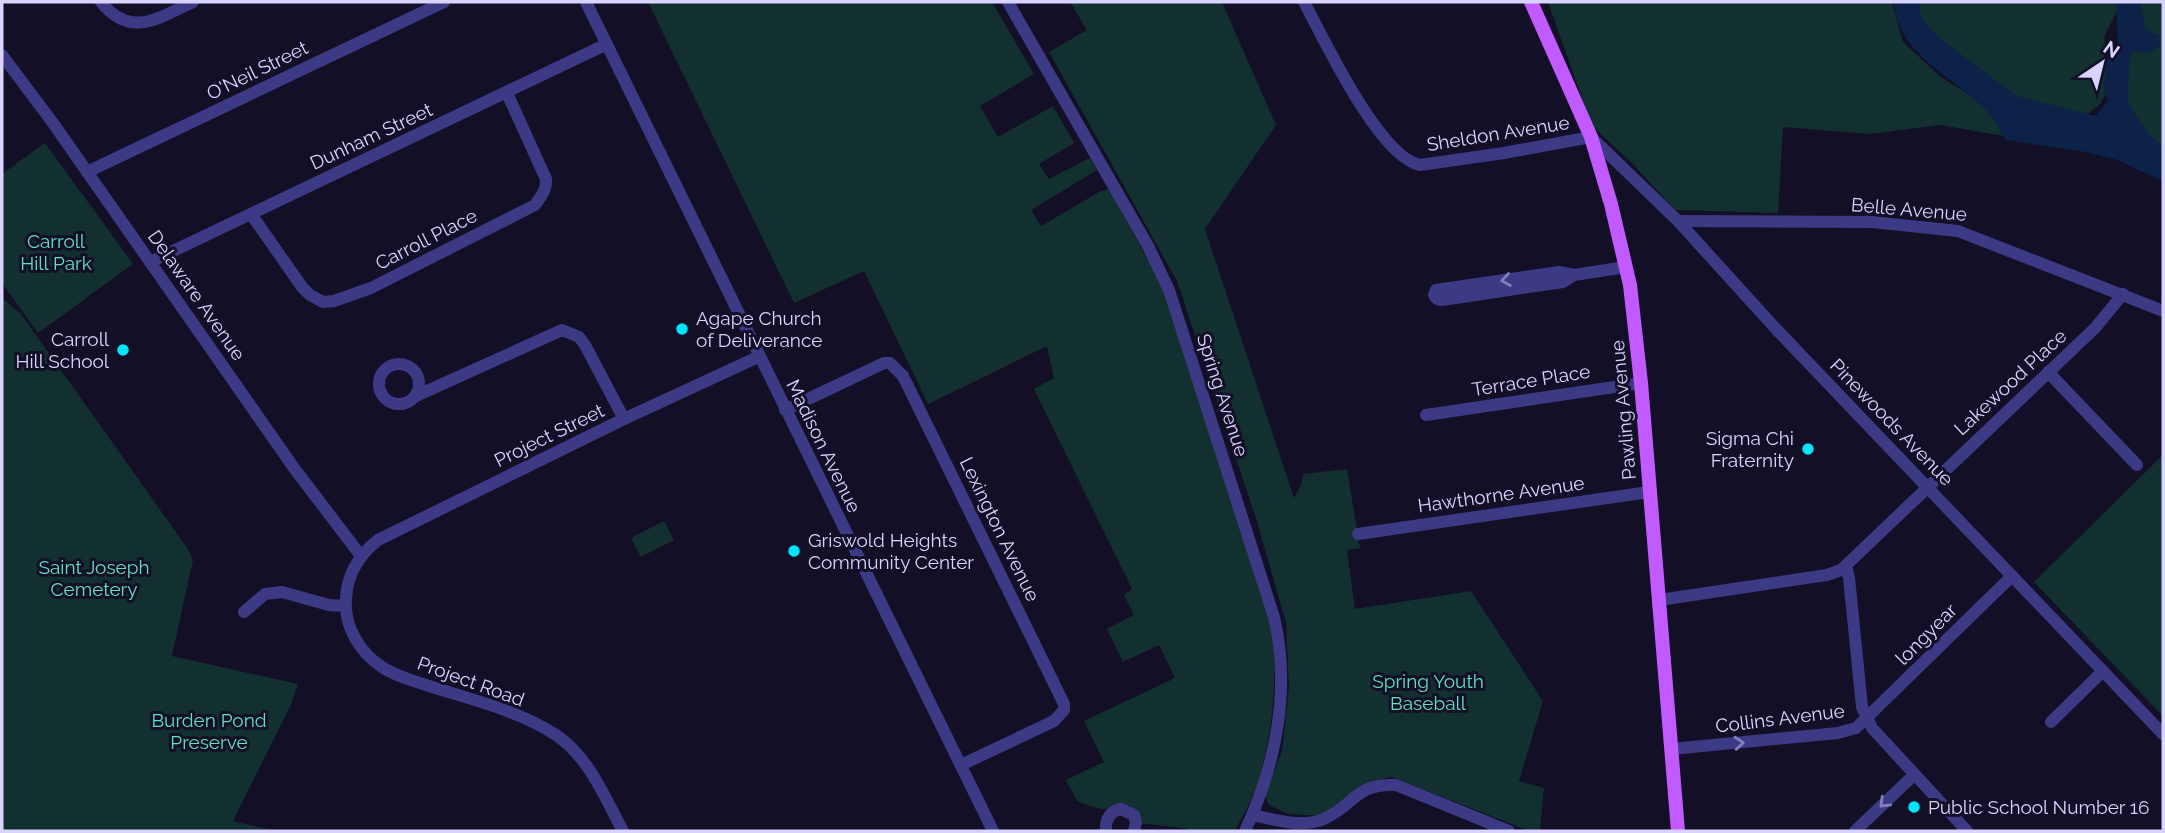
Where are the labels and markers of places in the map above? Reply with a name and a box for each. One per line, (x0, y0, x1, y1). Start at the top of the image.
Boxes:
place label: Agape Church of Deliverance (696, 307, 822, 351)
marker: Agape Church of Deliverance (674, 321, 690, 337)
place label: Carroll Hill School (15, 328, 110, 372)
marker: Carroll Hill School (115, 342, 131, 358)
place label: Sigma Chi Fraternity (1706, 427, 1794, 471)
marker: Sigma Chi Fraternity (1800, 441, 1816, 457)
place label: Griswold Heights Community Center (808, 529, 974, 573)
marker: Griswold Heights Community Center (786, 543, 802, 559)
place label: Public School Number 16 (1928, 796, 2149, 818)
marker: Public School Number 16 (1906, 799, 1922, 815)

